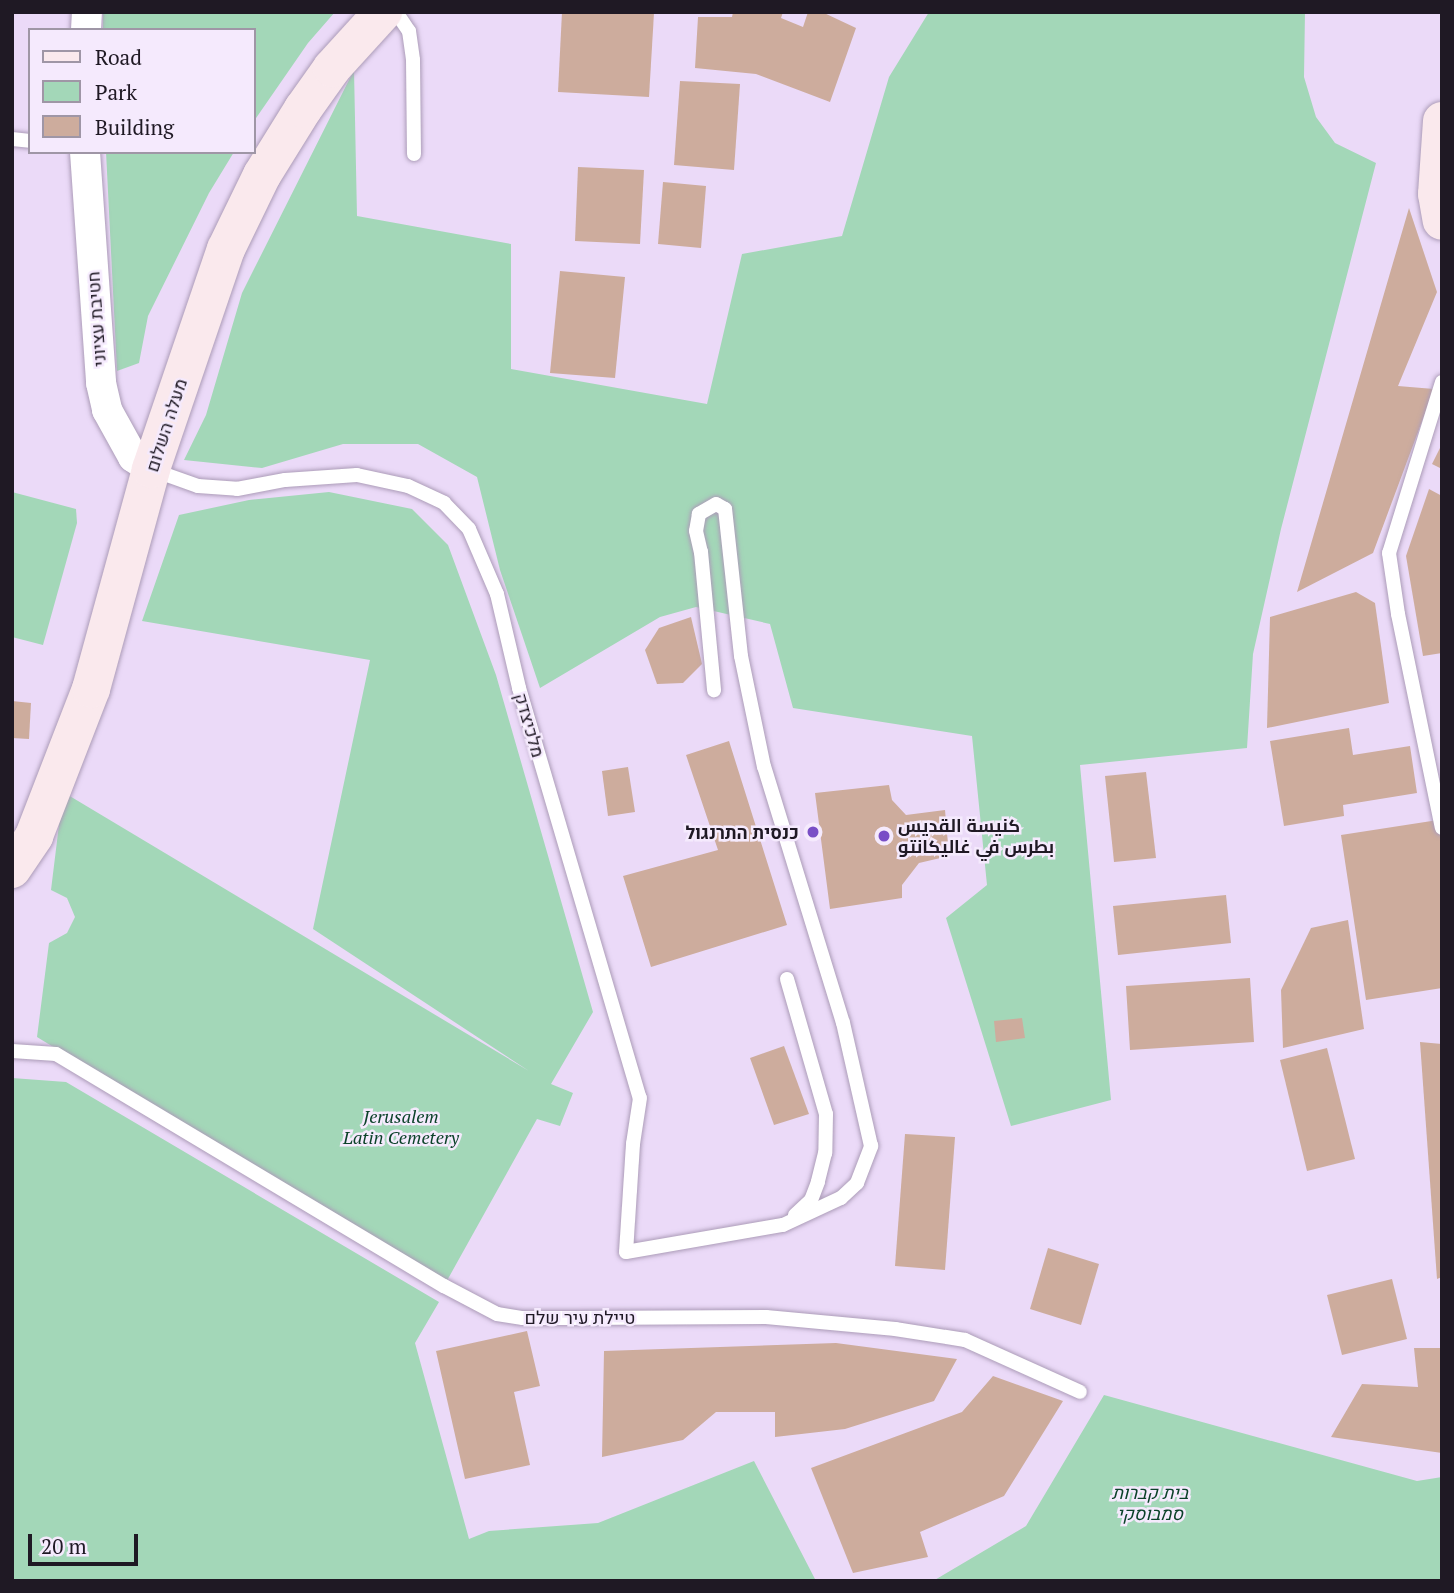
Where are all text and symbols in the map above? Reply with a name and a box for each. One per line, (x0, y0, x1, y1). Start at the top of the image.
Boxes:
legend (28, 28, 256, 154)
text: Road (95, 43, 142, 71)
text: Park (95, 78, 137, 106)
text: Building (95, 113, 174, 141)
street label: חטיבת עציוני (82, 271, 110, 367)
street label: מעלה השלום (141, 376, 191, 474)
street label: מלכיצדק (510, 690, 550, 760)
place label: كنيسة القديس بطرس في غاليكانتو (898, 815, 1054, 858)
place label: כנסית התרנגול (686, 821, 799, 843)
marker: כנסית התרנגול (805, 824, 821, 840)
marker: كنيسة القديس بطرس في غاليكانتو (876, 828, 892, 844)
park label: Jerusalem Latin Cemetery (343, 1106, 459, 1148)
street label: טיילת עיר שלם (525, 1306, 635, 1328)
park label: בית קברות סמבוסקי (1112, 1482, 1188, 1524)
scale bar (32, 1520, 142, 1564)
text: 20 m (41, 1532, 87, 1560)

